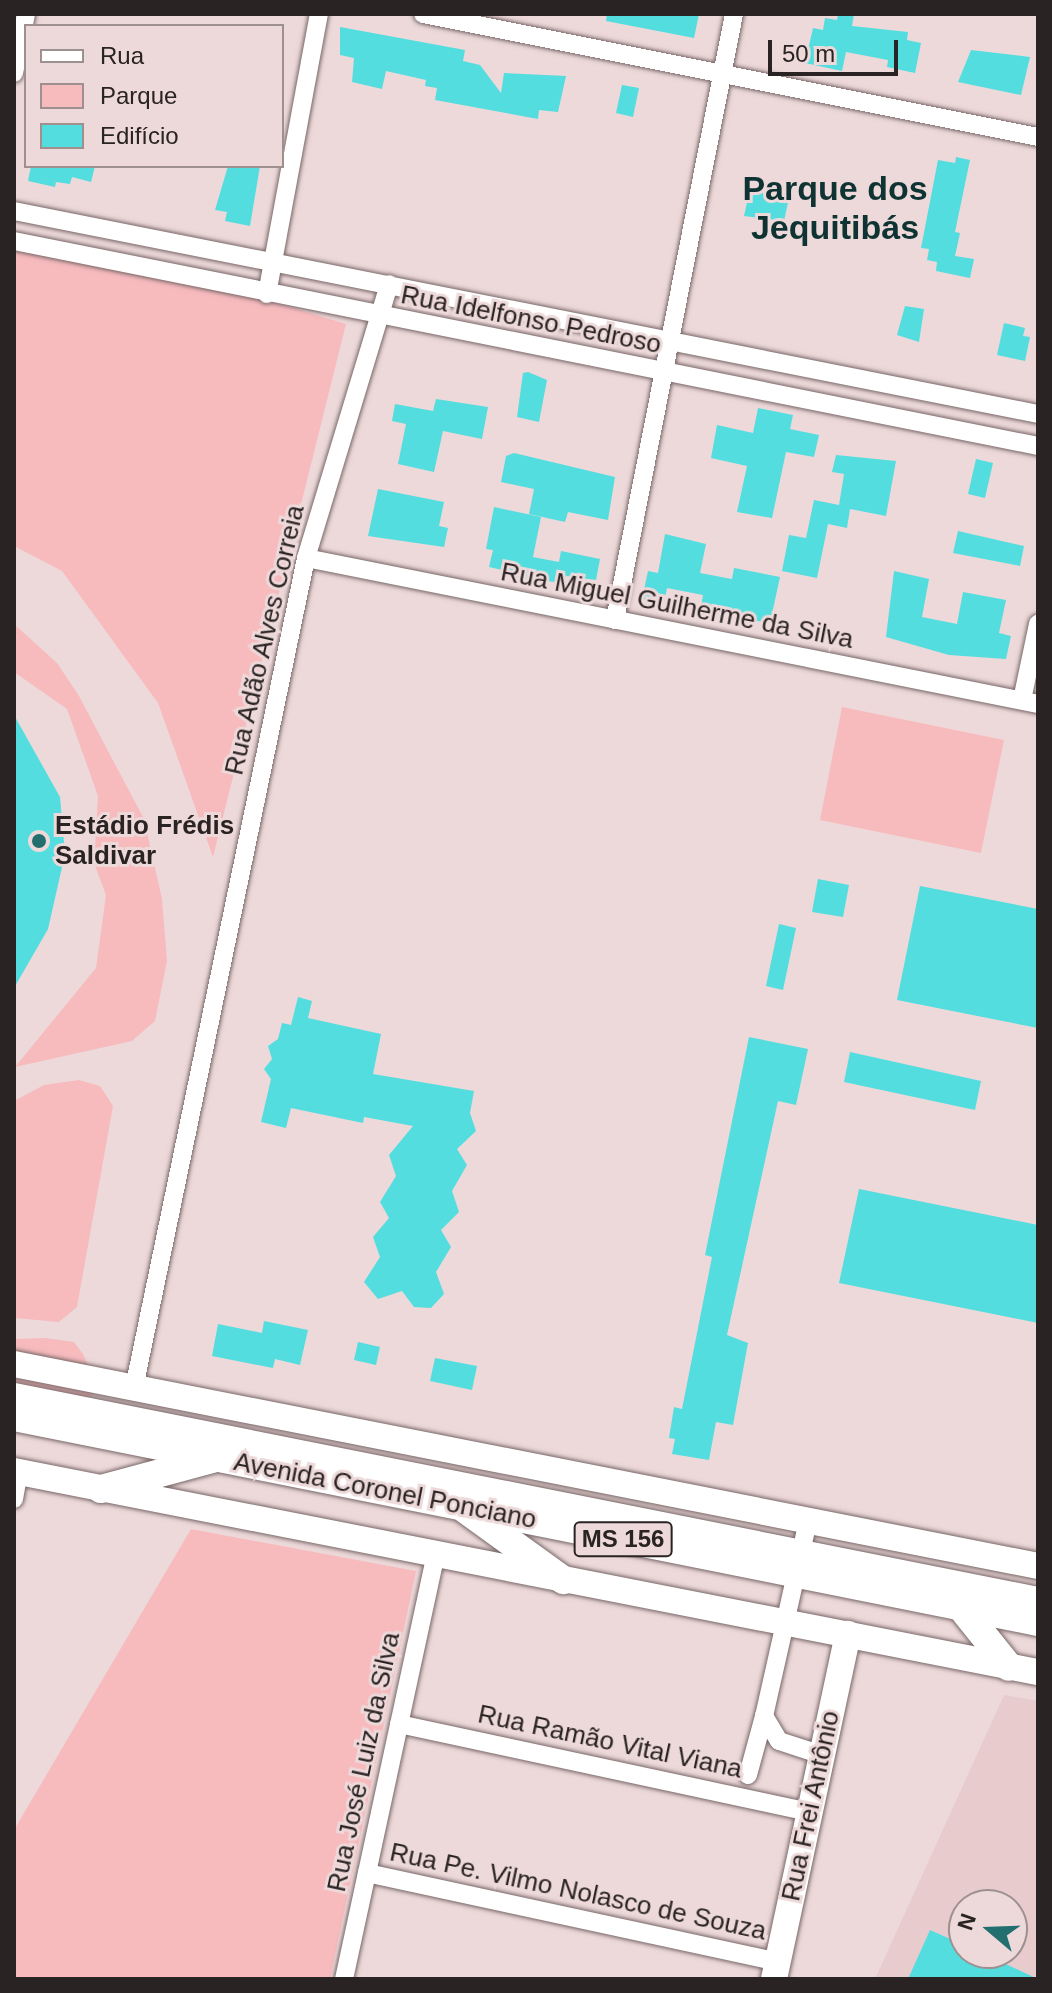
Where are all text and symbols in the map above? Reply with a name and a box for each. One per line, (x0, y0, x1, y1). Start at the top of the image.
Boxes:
legend (24, 24, 284, 168)
scale bar (772, 24, 902, 74)
text: 50 m (782, 40, 835, 67)
text: Rua (100, 42, 144, 69)
text: Parque (100, 82, 177, 109)
text: Edifício (100, 122, 179, 149)
district label: Parque dos Jequitibás (742, 168, 928, 248)
street label: Rua Idelfonso Pedroso (398, 279, 664, 361)
street label: Rua Adão Alves Correia (218, 501, 312, 779)
street label: Rua Miguel Guilherme da Silva (498, 556, 856, 656)
place label: Estádio Frédis Saldivar (55, 810, 234, 872)
marker: Estádio Frédis Saldivar (30, 832, 48, 850)
street label: Avenida Coronel Ponciano (231, 1446, 539, 1536)
road number: MS 156 (573, 1519, 673, 1559)
street label: Rua José Luiz da Silva (321, 1629, 407, 1895)
street label: Rua Ramão Vital Viana (475, 1699, 745, 1785)
street label: Rua Frei Antônio (775, 1707, 847, 1905)
street label: Rua Pe. Vilmo Nolasco de Souza (387, 1837, 769, 1947)
north arrow (948, 1889, 1028, 1969)
text: N (952, 1910, 981, 1933)

